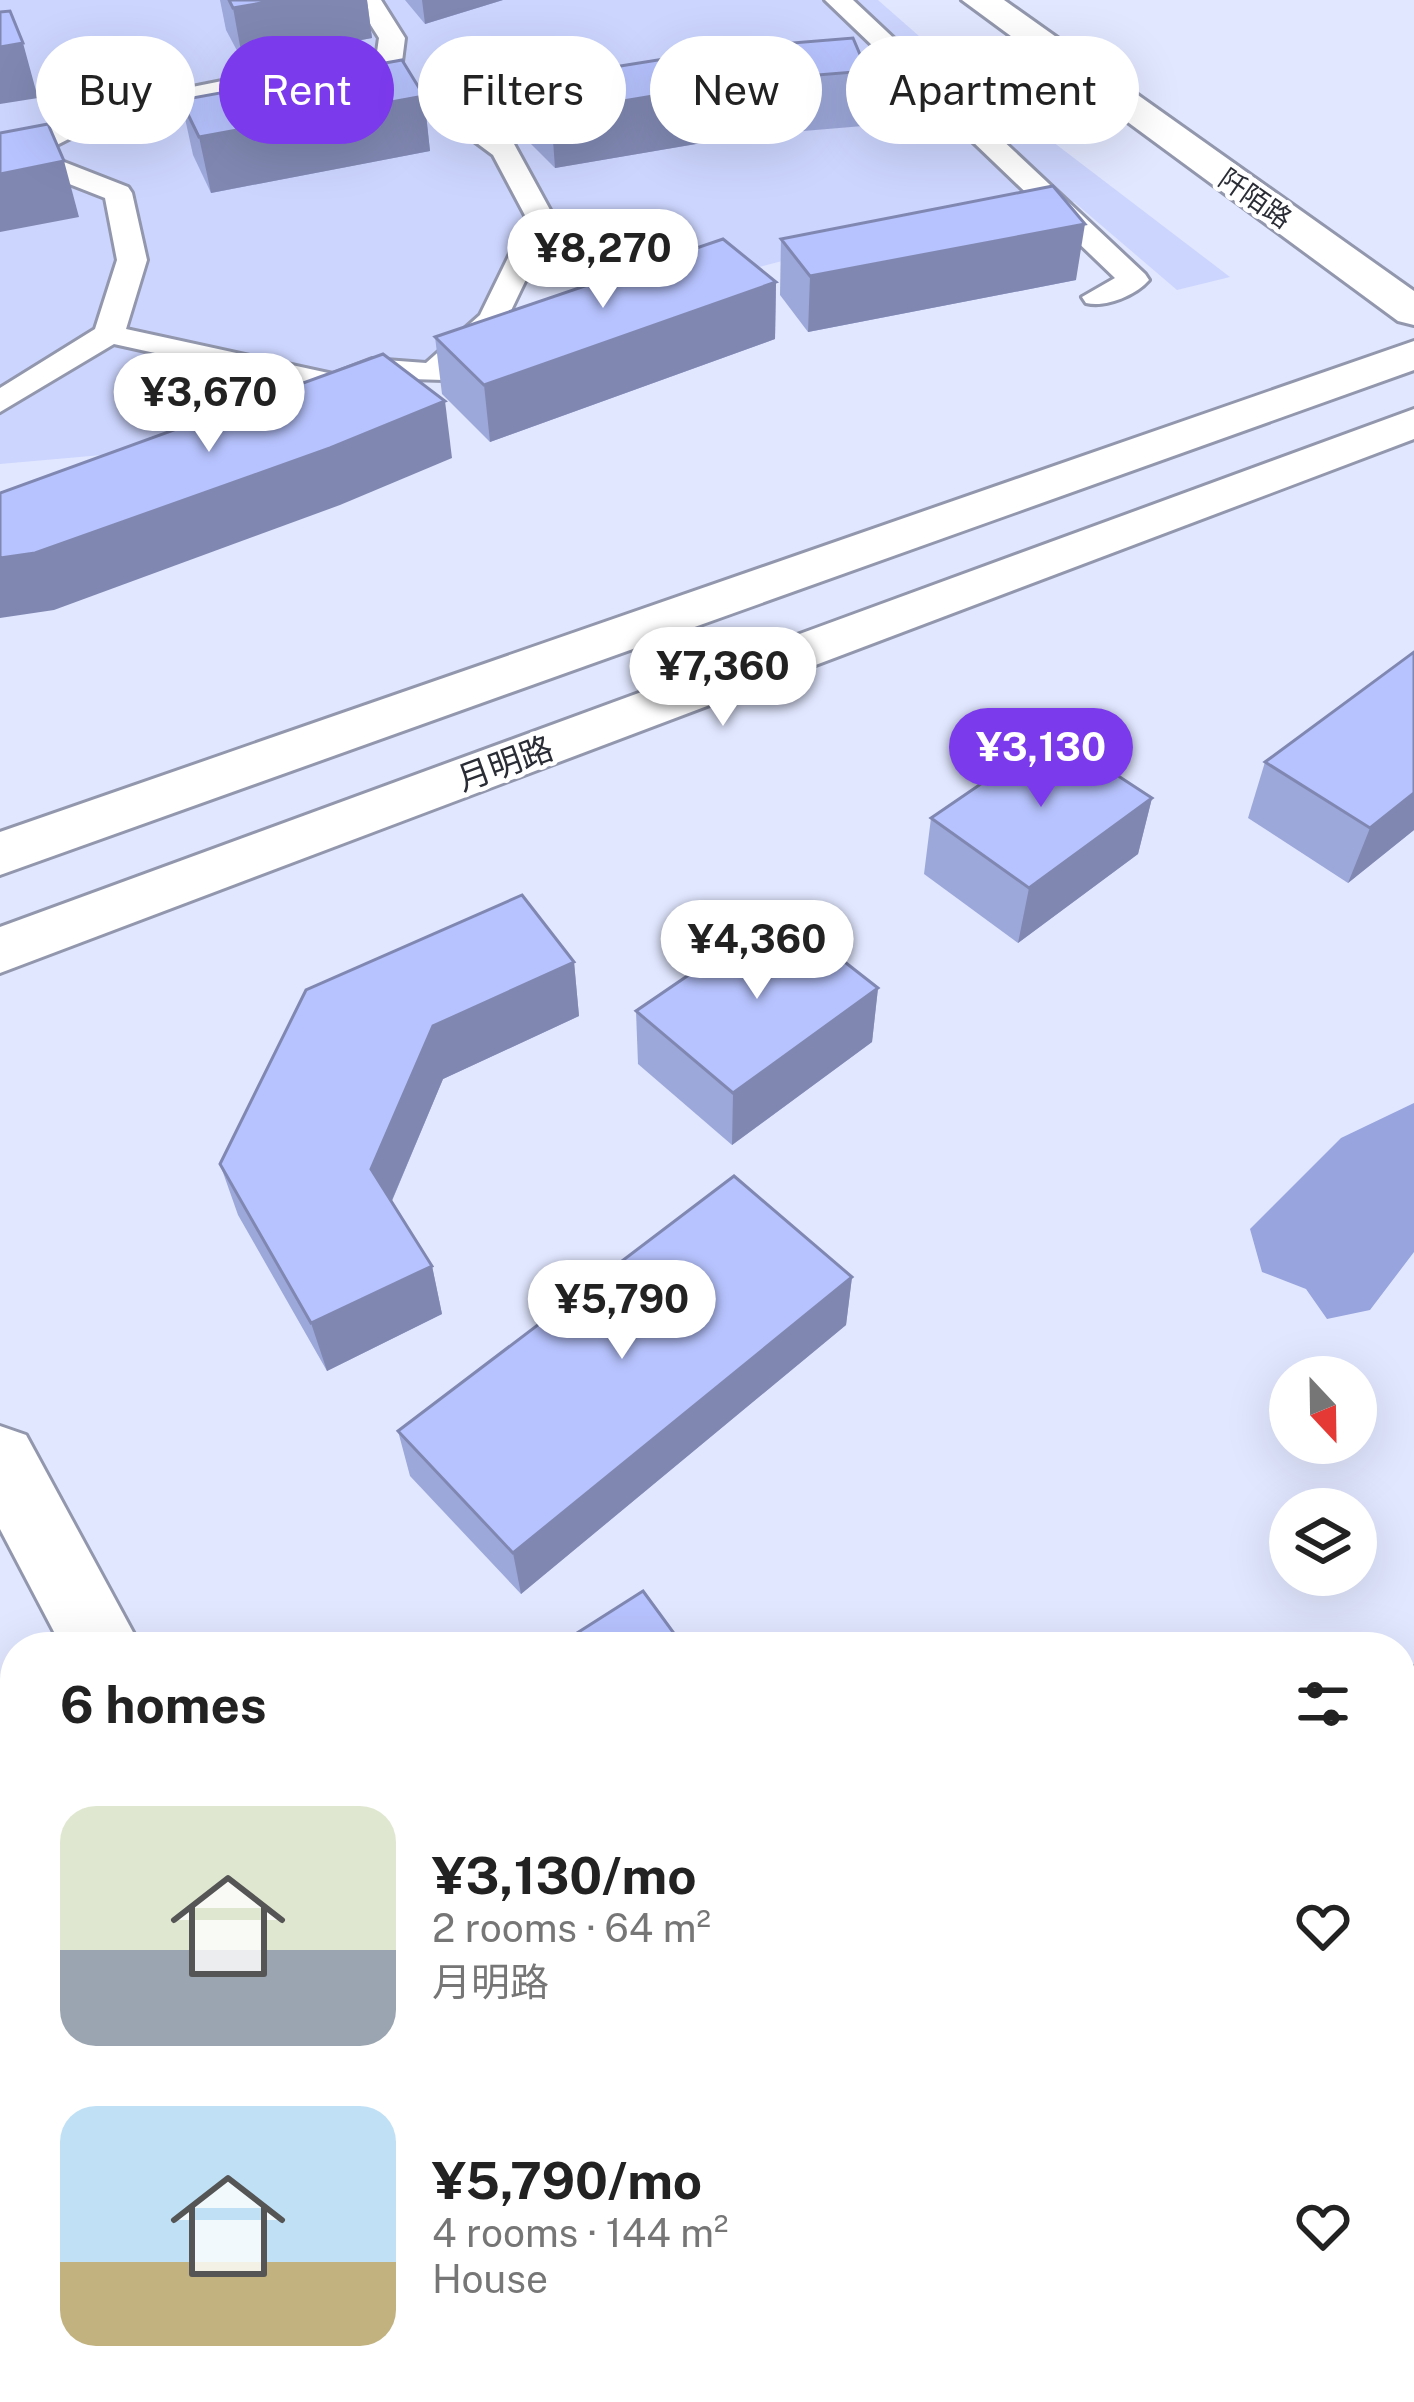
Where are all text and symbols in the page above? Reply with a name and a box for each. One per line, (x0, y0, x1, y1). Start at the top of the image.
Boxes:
chip: Buy (36, 36, 195, 144)
chip: Rent (219, 36, 394, 144)
chip: Filters (418, 36, 626, 144)
chip: New (650, 36, 822, 144)
chip: Apartment (846, 36, 1139, 144)
street label: 阡陌路 (1213, 162, 1298, 235)
pin: ¥8,270 (505, 209, 701, 311)
text: ¥8,270 (534, 225, 672, 271)
pin: ¥3,670 (111, 353, 307, 455)
text: ¥3,670 (141, 369, 277, 415)
pin: ¥7,360 (625, 627, 821, 729)
text: ¥7,360 (656, 643, 790, 689)
pin: ¥3,130 (943, 708, 1139, 810)
text: ¥3,130 (976, 724, 1106, 770)
street label: 月明路 (452, 728, 558, 798)
pin: ¥4,360 (659, 900, 855, 1002)
text: ¥4,360 (688, 916, 826, 962)
pin: ¥5,790 (524, 1260, 720, 1362)
text: ¥5,790 (555, 1276, 689, 1322)
north arrow (1269, 1356, 1377, 1464)
map controls (1269, 1356, 1377, 1596)
button: layers (1269, 1488, 1377, 1596)
icon: filters (1290, 1671, 1356, 1737)
text: 6 homes (60, 1675, 267, 1734)
text: ¥3,130/mo (432, 1846, 697, 1905)
icon: home (156, 1854, 300, 1998)
icon: heart (1290, 1893, 1356, 1959)
text: 2 rooms · 64 m² (432, 1905, 711, 1951)
text: 月明路 (432, 1959, 549, 2005)
text: ¥5,790/mo (432, 2151, 702, 2210)
icon: home (156, 2154, 300, 2298)
icon: heart (1290, 2193, 1356, 2259)
text: 4 rooms · 144 m² (432, 2210, 728, 2256)
text: House (432, 2256, 548, 2302)

